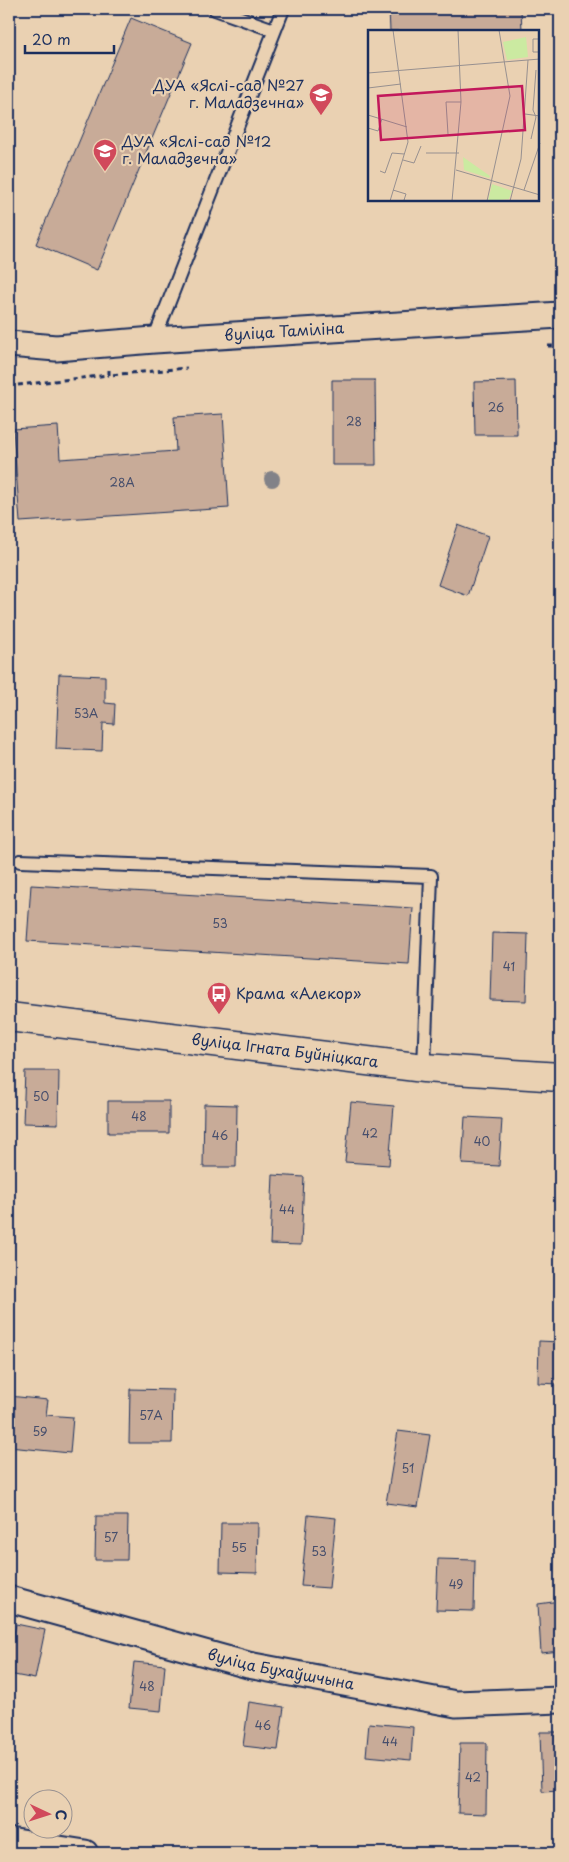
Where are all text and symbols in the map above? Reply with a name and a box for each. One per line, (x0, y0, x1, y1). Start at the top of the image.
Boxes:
scale bar (25, 22, 114, 54)
text: 20 m (32, 27, 71, 50)
inset map (368, 30, 539, 201)
place label: ДУА «Яслі-сад №27 г. Маладзечна» (152, 73, 304, 113)
school or university icon: ДУА «Яслі-сад №27 г. Маладзечна» (308, 82, 334, 116)
place label: ДУА «Яслі-сад №12 г. Маладзечна» (121, 129, 271, 169)
school or university icon: ДУА «Яслі-сад №12 г. Маладзечна» (92, 138, 118, 172)
street label: вуліца Таміліна (224, 315, 345, 346)
house number: 26 (488, 398, 504, 416)
house number: 28 (346, 412, 362, 430)
house number: 28А (109, 473, 135, 491)
house number: 53А (74, 704, 98, 722)
house number: 53 (212, 914, 228, 932)
house number: 41 (503, 957, 515, 975)
bus stop icon: Крама «Алекор» (206, 981, 232, 1015)
place label: Крама «Алекор» (236, 981, 362, 1004)
street label: вуліца Ігната Буйніцкага (190, 1027, 380, 1072)
house number: 50 (33, 1087, 49, 1105)
house number: 48 (131, 1107, 147, 1125)
house number: 42 (362, 1124, 378, 1142)
house number: 46 (212, 1126, 228, 1144)
house number: 40 (474, 1132, 491, 1150)
house number: 44 (279, 1200, 295, 1218)
house number: 57А (139, 1406, 163, 1424)
house number: 59 (33, 1422, 47, 1440)
house number: 51 (402, 1459, 414, 1477)
house number: 57 (104, 1528, 118, 1546)
house number: 55 (231, 1538, 247, 1556)
house number: 53 (311, 1542, 327, 1560)
house number: 49 (449, 1575, 463, 1593)
street label: вуліца Бухаўшчына (205, 1641, 357, 1695)
house number: 48 (139, 1677, 155, 1695)
house number: 46 (255, 1716, 271, 1734)
house number: 44 (382, 1732, 398, 1750)
house number: 42 (465, 1768, 481, 1786)
north arrow (22, 1790, 72, 1840)
text: С (51, 1809, 72, 1821)

